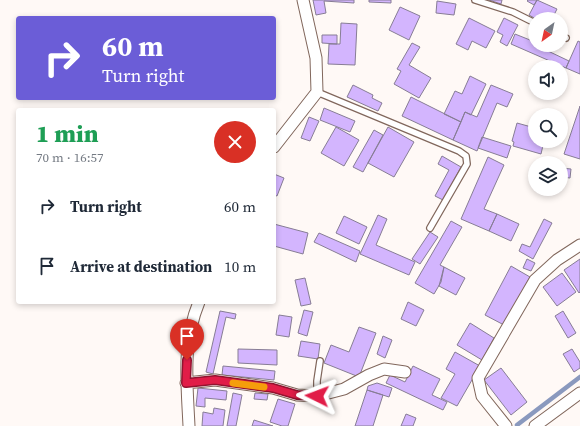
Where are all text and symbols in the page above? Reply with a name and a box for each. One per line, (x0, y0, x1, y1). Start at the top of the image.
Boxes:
north arrow (528, 12, 568, 52)
map controls (528, 12, 568, 196)
text: 60 m (102, 27, 164, 65)
icon: right (36, 32, 88, 84)
button: sound (528, 60, 568, 100)
text: Turn right (102, 63, 184, 88)
button: search (528, 108, 568, 148)
text: 1 min (36, 117, 99, 150)
button: close (214, 121, 256, 163)
text: 70 m · 16:57 (36, 149, 104, 166)
button: layers (528, 156, 568, 196)
icon: right (36, 195, 58, 217)
text: Turn right (70, 196, 142, 217)
text: 60 m (224, 196, 256, 217)
icon: arrive (36, 255, 58, 277)
text: Arrive at destination (70, 256, 212, 277)
text: 10 m (224, 256, 256, 277)
pin (170, 319, 204, 360)
icon: arrive (176, 325, 198, 347)
position arrow (296, 375, 338, 417)

